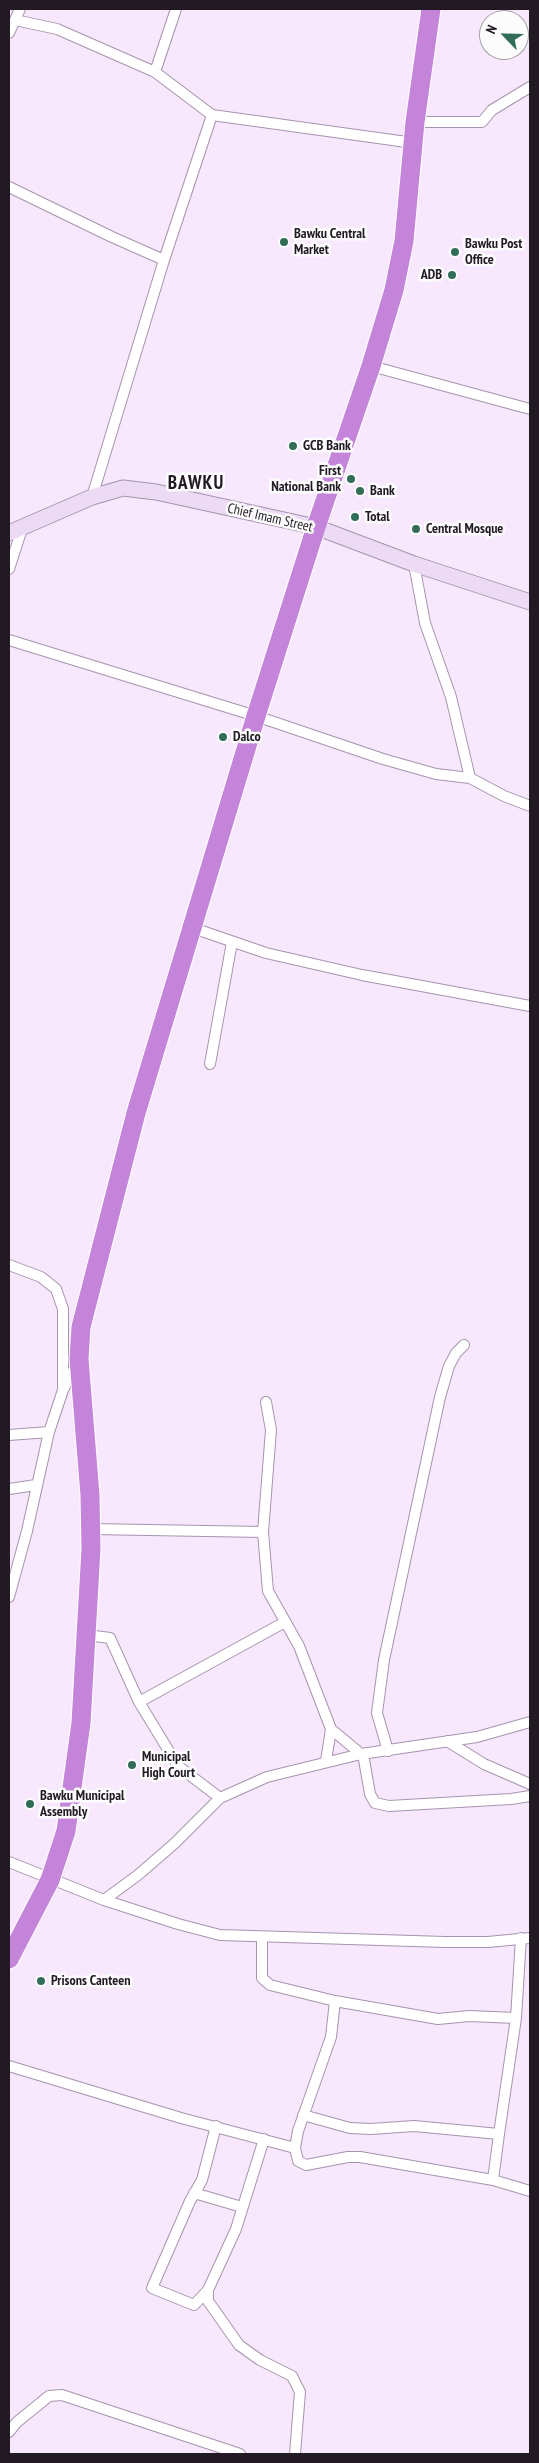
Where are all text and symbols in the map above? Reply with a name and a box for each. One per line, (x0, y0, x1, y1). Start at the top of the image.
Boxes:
north arrow (479, 10, 529, 60)
text: N (481, 22, 501, 36)
place label: Bawku Central Market (294, 226, 365, 258)
marker: Bawku Central Market (278, 236, 290, 248)
place label: Bawku Post Office (465, 236, 522, 268)
marker: Bawku Post Office (449, 246, 461, 258)
place label: ADB (421, 267, 442, 283)
marker: ADB (446, 269, 458, 281)
place label: GCB Bank (303, 438, 351, 454)
marker: GCB Bank (287, 440, 299, 452)
place label: First National Bank (271, 463, 341, 496)
district label: BAWKU (167, 473, 225, 495)
marker: First National Bank (345, 473, 357, 485)
place label: Bank (370, 483, 395, 499)
marker: Bank (354, 485, 366, 497)
street label: Chief Imam Street (226, 500, 314, 536)
place label: Total (365, 509, 390, 525)
marker: Total (349, 511, 361, 523)
place label: Central Mosque (426, 521, 503, 537)
marker: Central Mosque (410, 523, 422, 535)
place label: Dalco (233, 729, 261, 745)
marker: Dalco (217, 731, 229, 743)
place label: Municipal High Court (142, 1749, 195, 1781)
marker: Municipal High Court (126, 1759, 138, 1771)
place label: Bawku Municipal Assembly (40, 1788, 124, 1820)
marker: Bawku Municipal Assembly (24, 1798, 36, 1810)
place label: Prisons Canteen (51, 1973, 130, 1989)
marker: Prisons Canteen (35, 1975, 47, 1987)

